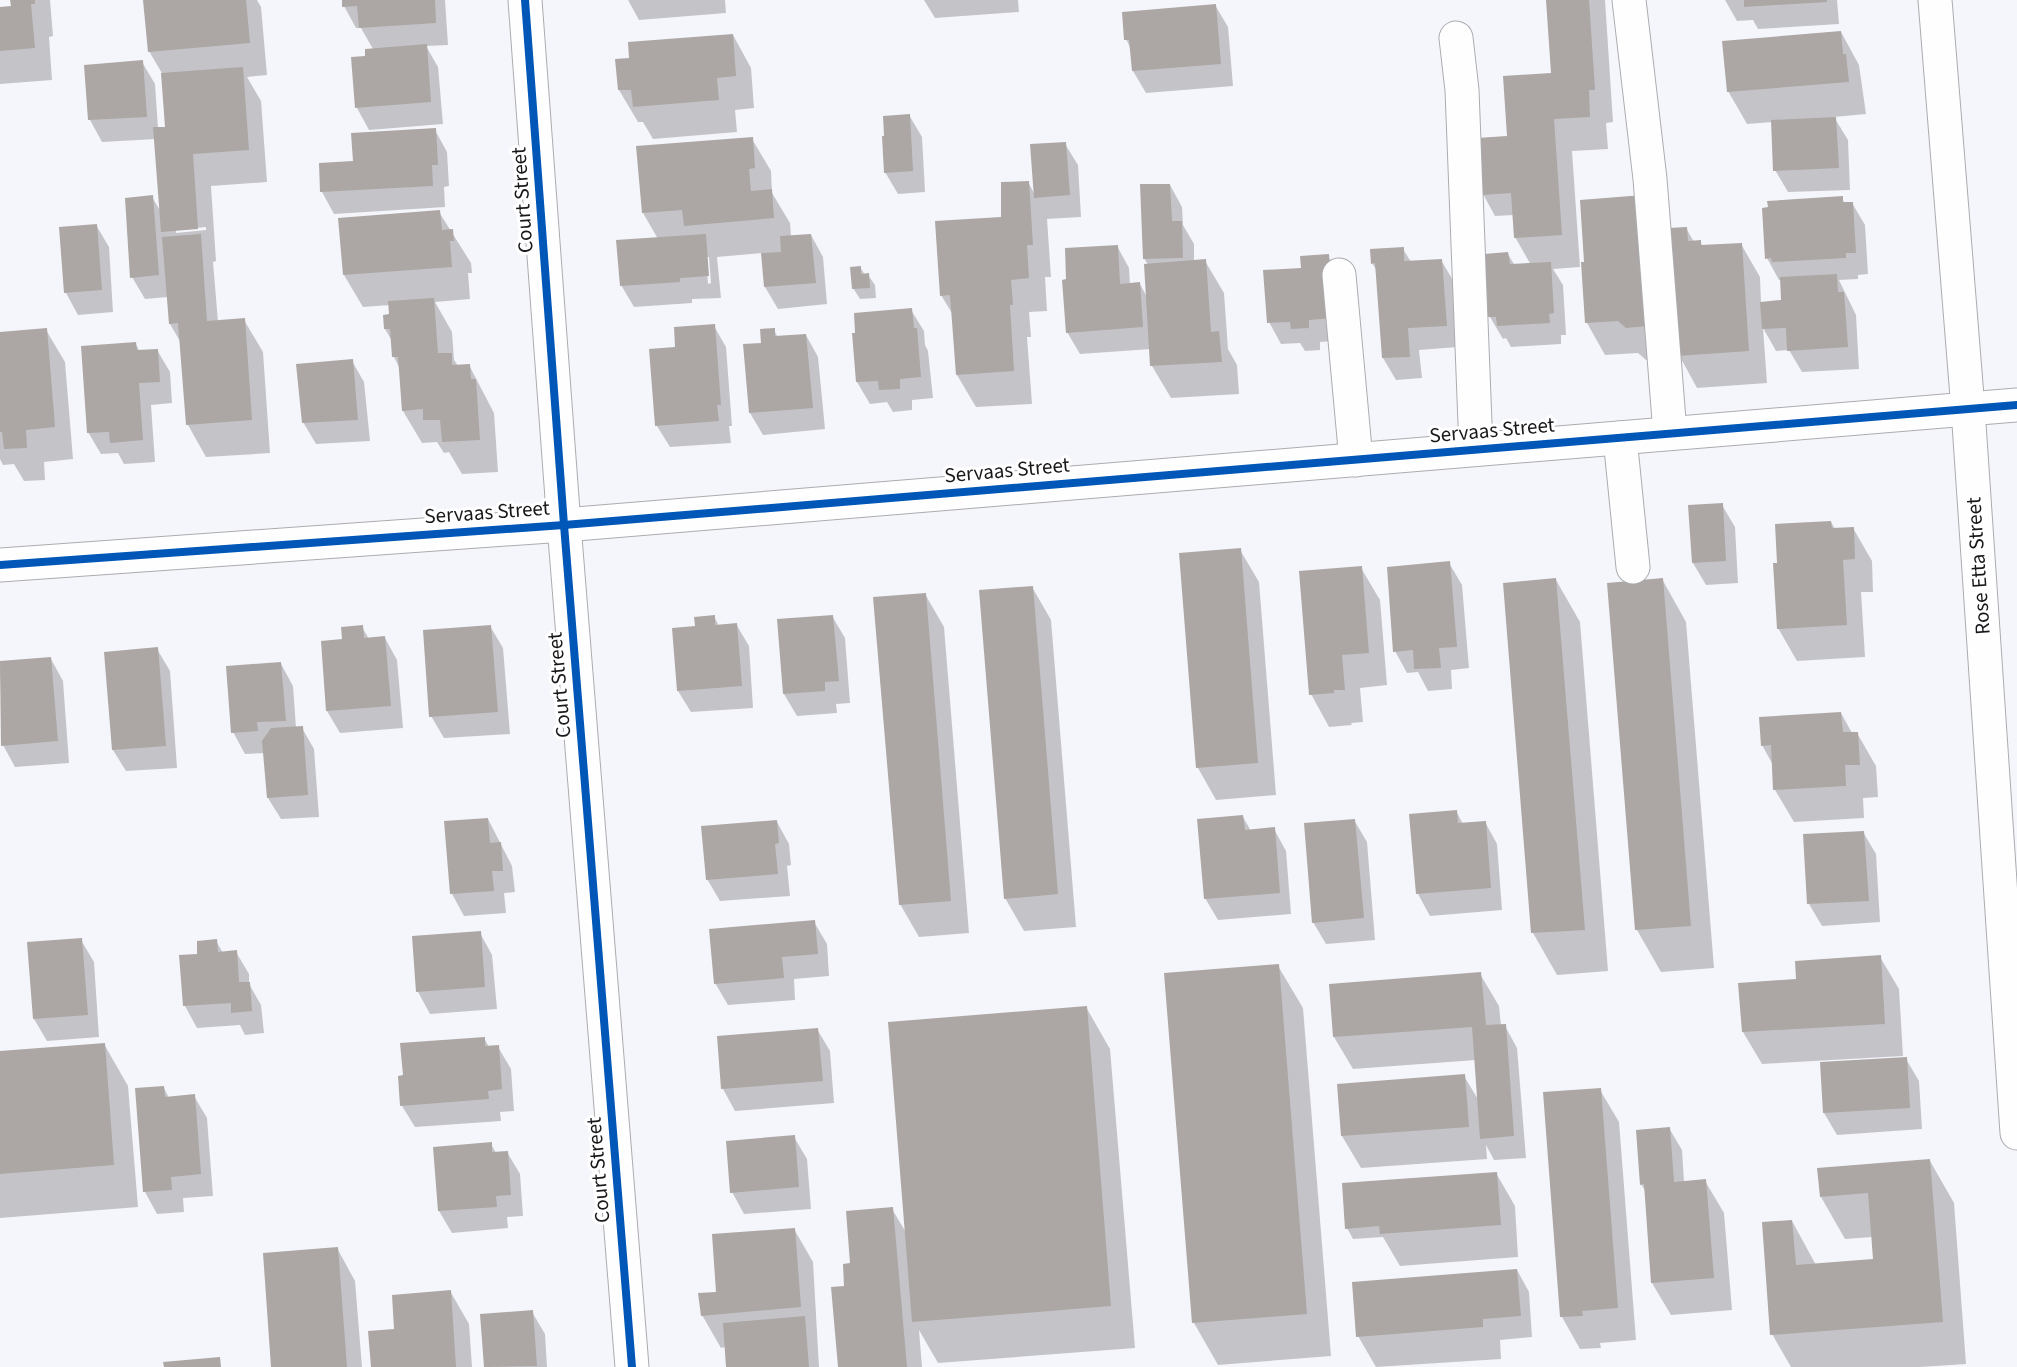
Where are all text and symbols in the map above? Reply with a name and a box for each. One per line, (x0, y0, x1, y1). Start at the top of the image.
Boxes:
street label: Court Street (503, 146, 541, 254)
street label: Servaas Street (1428, 410, 1556, 450)
street label: Servaas Street (943, 450, 1071, 490)
street label: Servaas Street (423, 493, 551, 531)
street label: Rose Etta Street (1958, 496, 1998, 636)
street label: Court Street (539, 631, 579, 739)
street label: Court Street (578, 1116, 618, 1224)

